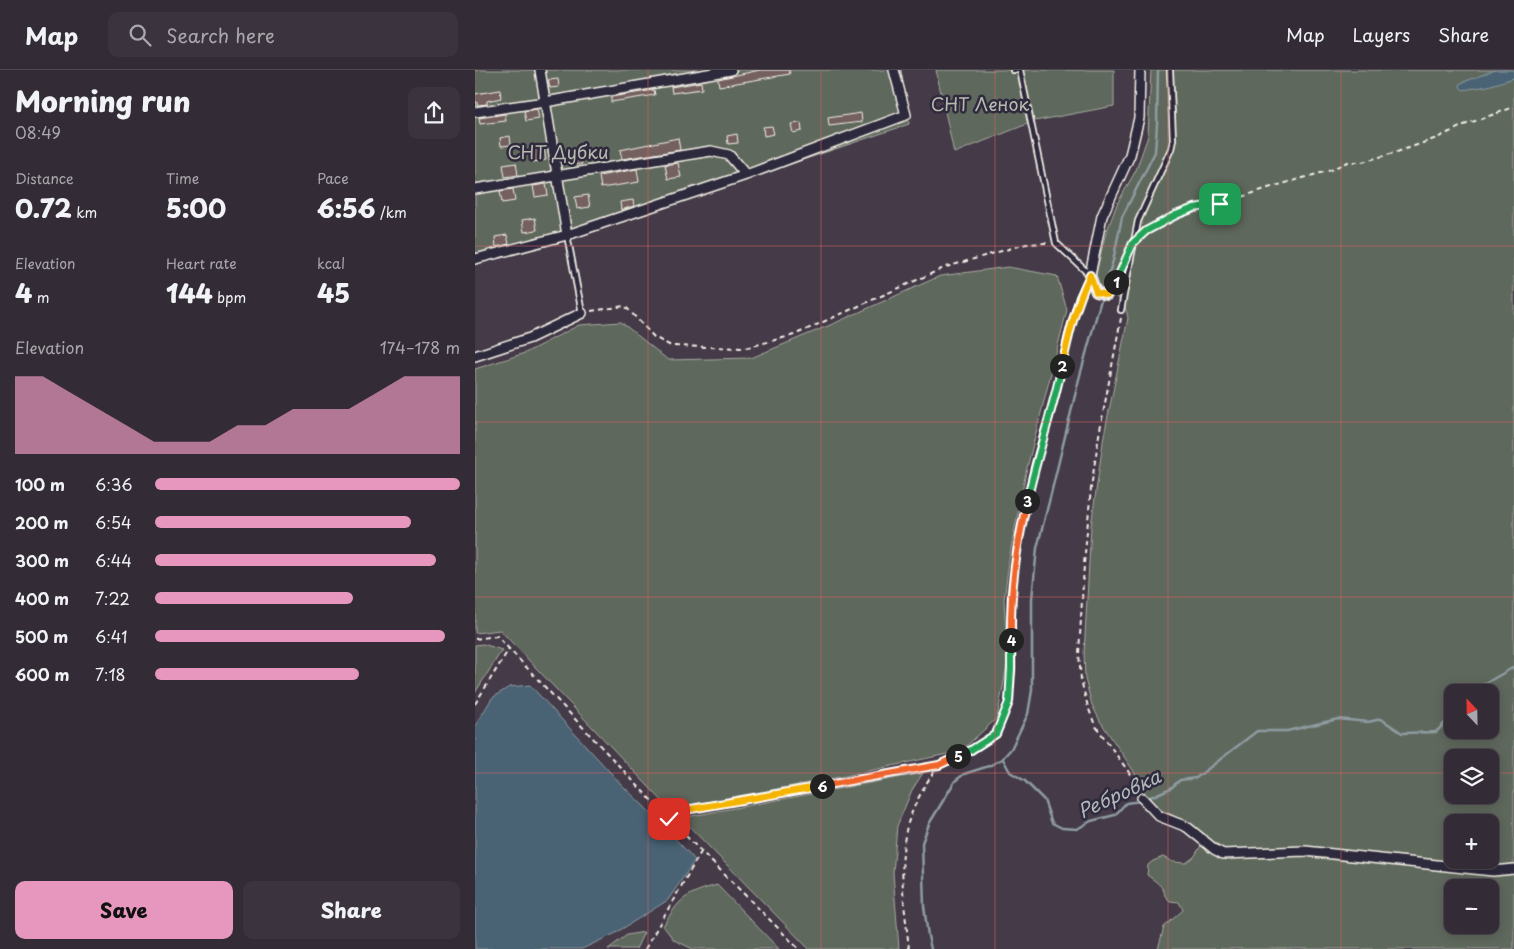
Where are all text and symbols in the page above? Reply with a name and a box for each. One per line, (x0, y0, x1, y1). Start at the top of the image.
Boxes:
search box (108, 12, 458, 57)
text: Map (25, 17, 78, 53)
icon: search (126, 21, 154, 49)
text: Search here (166, 21, 275, 49)
text: Map (1286, 21, 1325, 48)
text: Layers (1353, 21, 1410, 48)
text: Share (1438, 21, 1489, 48)
text: Morning run (15, 79, 191, 122)
button: share (408, 87, 460, 139)
park label: СНТ Ленок (931, 90, 1030, 117)
text: 08:49 (15, 120, 61, 144)
park label: СНТ Дубки (507, 138, 609, 165)
text: Distance (15, 168, 74, 189)
text: Time (166, 168, 199, 189)
text: Pace (317, 168, 349, 189)
pin (1199, 183, 1241, 225)
text: 0.72 (15, 189, 72, 227)
text: 5:00 (166, 189, 226, 227)
text: 6:56 (317, 189, 375, 227)
icon: arrive (1206, 190, 1234, 218)
text: km (72, 202, 97, 223)
text: /km (375, 202, 407, 223)
text: Elevation (15, 253, 75, 274)
text: Heart rate (166, 253, 237, 274)
text: kcal (317, 253, 345, 274)
pin: 1 (1103, 270, 1129, 294)
text: 1 (1113, 272, 1120, 293)
text: 4 (15, 274, 32, 312)
text: 144 (166, 274, 213, 312)
text: 45 (317, 274, 350, 312)
text: m (32, 287, 49, 308)
text: bpm (213, 287, 246, 308)
text: Elevation (15, 335, 84, 359)
text: 174–178 m (380, 335, 460, 359)
pin: 2 (1049, 354, 1075, 378)
text: 2 (1058, 356, 1067, 377)
text: 100 m (15, 472, 65, 496)
text: 6:36 (95, 472, 133, 496)
pin: 3 (1015, 488, 1039, 514)
text: 3 (1023, 491, 1032, 512)
text: 200 m (15, 510, 69, 534)
text: 6:54 (95, 510, 132, 534)
text: 300 m (15, 548, 69, 572)
text: 6:44 (95, 548, 132, 572)
text: 400 m (15, 586, 69, 610)
text: 7:22 (95, 586, 130, 610)
text: 500 m (15, 624, 68, 648)
text: 6:41 (95, 624, 128, 648)
pin: 4 (999, 628, 1023, 652)
text: 4 (1007, 630, 1016, 651)
text: 600 m (15, 662, 69, 686)
text: 7:18 (95, 662, 126, 686)
north arrow (1444, 684, 1499, 739)
map controls (1444, 684, 1499, 934)
pin: 5 (945, 744, 971, 768)
text: 5 (954, 746, 963, 767)
button: layers (1444, 749, 1499, 804)
water label: Ребровка (1072, 761, 1166, 825)
pin: 6 (809, 774, 835, 798)
text: 6 (818, 776, 827, 797)
pin (648, 798, 690, 840)
icon: check (655, 805, 683, 833)
button: + (1444, 814, 1499, 869)
button: − (1444, 879, 1499, 934)
button: Save (15, 881, 233, 939)
button: Share (243, 881, 460, 939)

